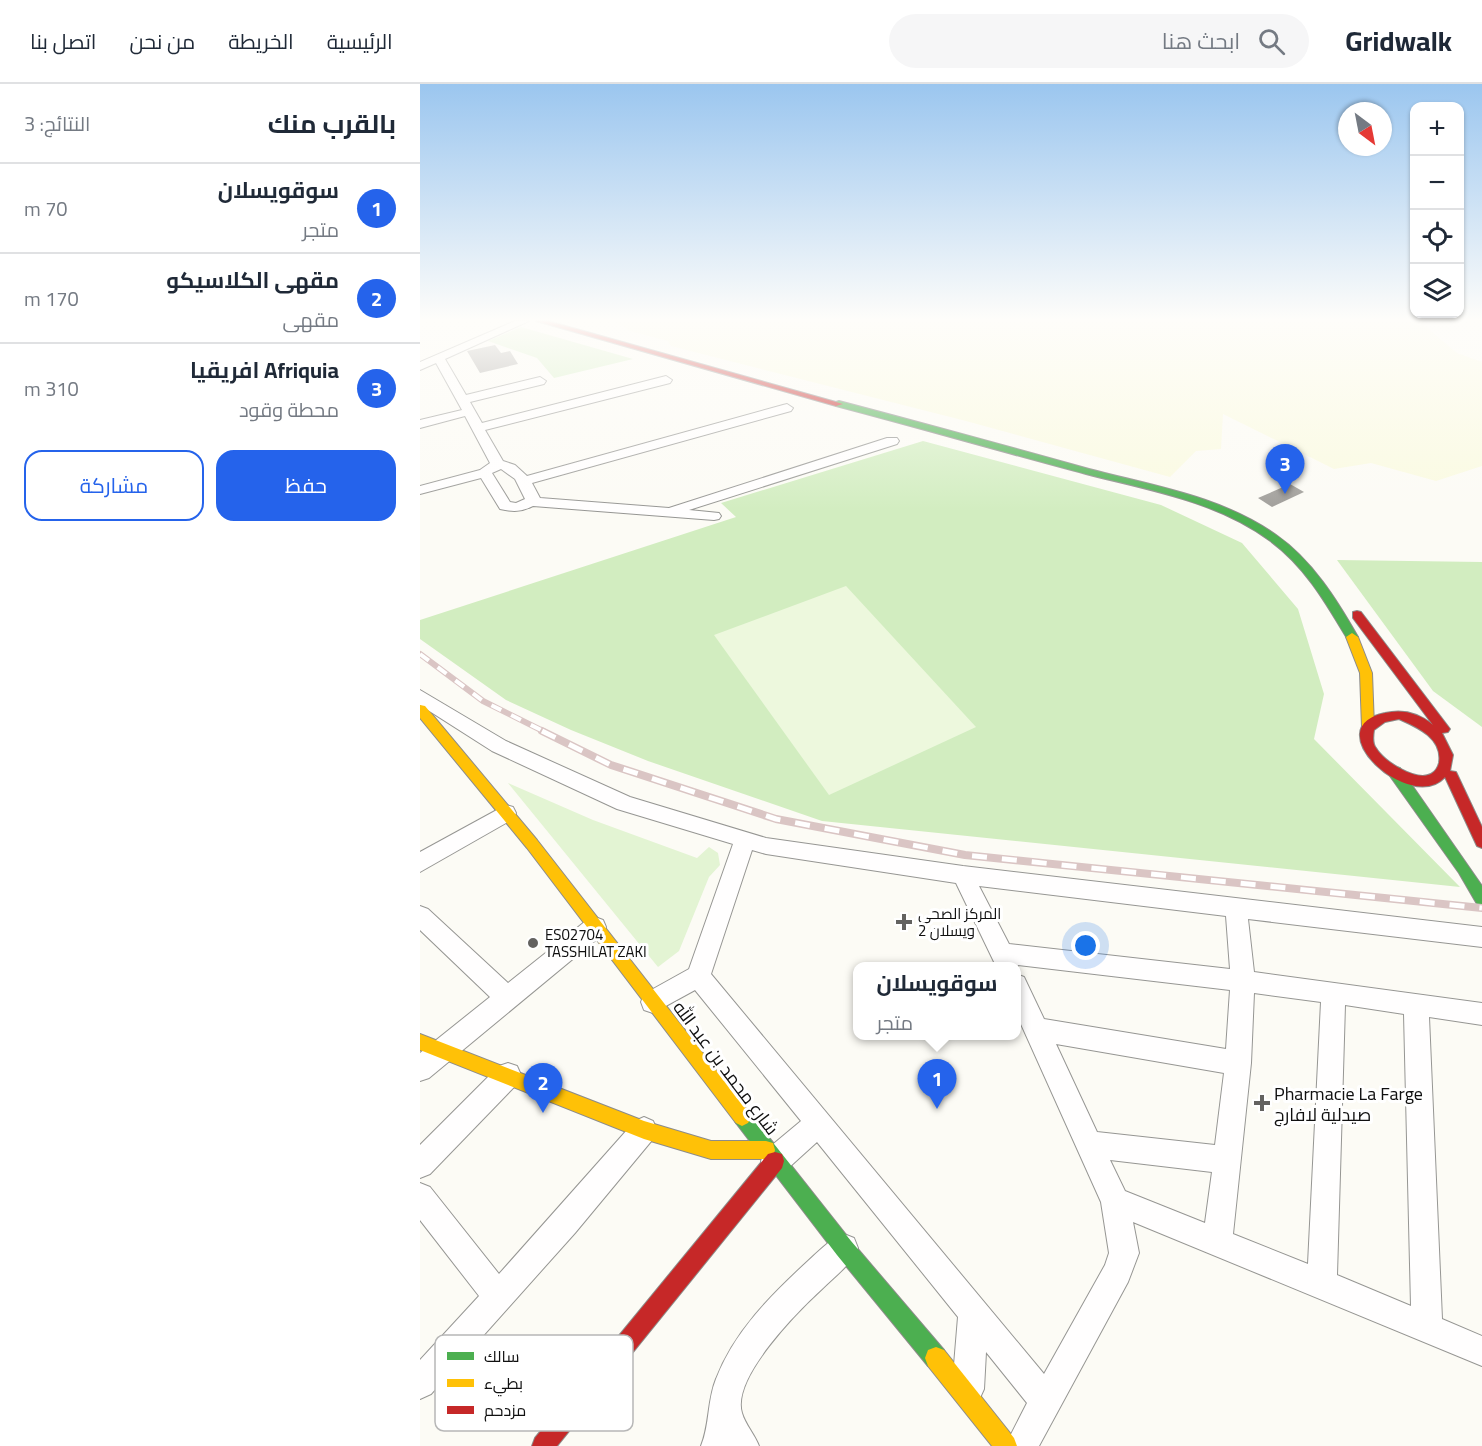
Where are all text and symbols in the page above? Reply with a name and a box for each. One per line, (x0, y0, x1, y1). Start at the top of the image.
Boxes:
search box (889, 14, 1309, 68)
text: Gridwalk (1345, 15, 1452, 67)
text: ابحث هنا (1162, 20, 1240, 62)
text: اتصل بنا (30, 22, 96, 61)
text: من نحن (129, 22, 195, 61)
text: الخريطة (228, 22, 294, 61)
text: الرئيسية (327, 22, 393, 61)
icon: search (1255, 25, 1288, 58)
text: بالقرب منك (268, 99, 396, 148)
north arrow (1338, 102, 1392, 156)
map controls (1410, 102, 1464, 318)
button: + (1410, 102, 1464, 156)
text: النتائج: 3 (24, 105, 90, 142)
button: − (1410, 156, 1464, 210)
text: سوقويسلان (218, 169, 339, 211)
text: 70 m (24, 190, 68, 227)
text: 1 (371, 190, 382, 227)
button: locate (1410, 210, 1464, 264)
text: متجر (302, 211, 339, 248)
text: مقهى الكلاسيكو (166, 259, 339, 301)
button: layers (1410, 264, 1464, 318)
text: 170 m (24, 280, 79, 317)
text: 2 (371, 280, 382, 317)
text: مقهى (283, 301, 339, 338)
text: Afriquia افريقيا (190, 349, 339, 391)
text: 310 m (24, 370, 79, 407)
text: 3 (371, 370, 382, 407)
text: محطة وقود (239, 391, 339, 428)
pin: 3 (1266, 444, 1304, 494)
button: مشاركة (24, 450, 204, 521)
button: حفظ (216, 450, 396, 521)
place label: المركز الصحي ويسلان 2 (918, 899, 1001, 945)
marker: المركز الصحي ويسلان 2 (895, 913, 913, 931)
place label: ES02704 TASSHILAT ZAKI (545, 920, 647, 966)
your location (1071, 931, 1100, 960)
marker: ES02704 TASSHILAT ZAKI (526, 936, 540, 950)
popup (853, 962, 1021, 1040)
text: سوقويسلان (876, 962, 998, 1004)
street label: شارع محمد بن عبد الله (664, 994, 788, 1142)
text: متجر (876, 1004, 913, 1041)
pin: 1 (918, 1060, 956, 1109)
pin: 2 (524, 1064, 562, 1113)
place label: Pharmacie La Farge صيدلية لافارج (1274, 1077, 1423, 1131)
marker: Pharmacie La Farge صيدلية لافارج (1255, 1096, 1269, 1110)
legend (435, 1335, 633, 1431)
text: سالك (484, 1341, 519, 1371)
text: بطيء (484, 1368, 523, 1398)
text: مزدحم (484, 1395, 526, 1425)

